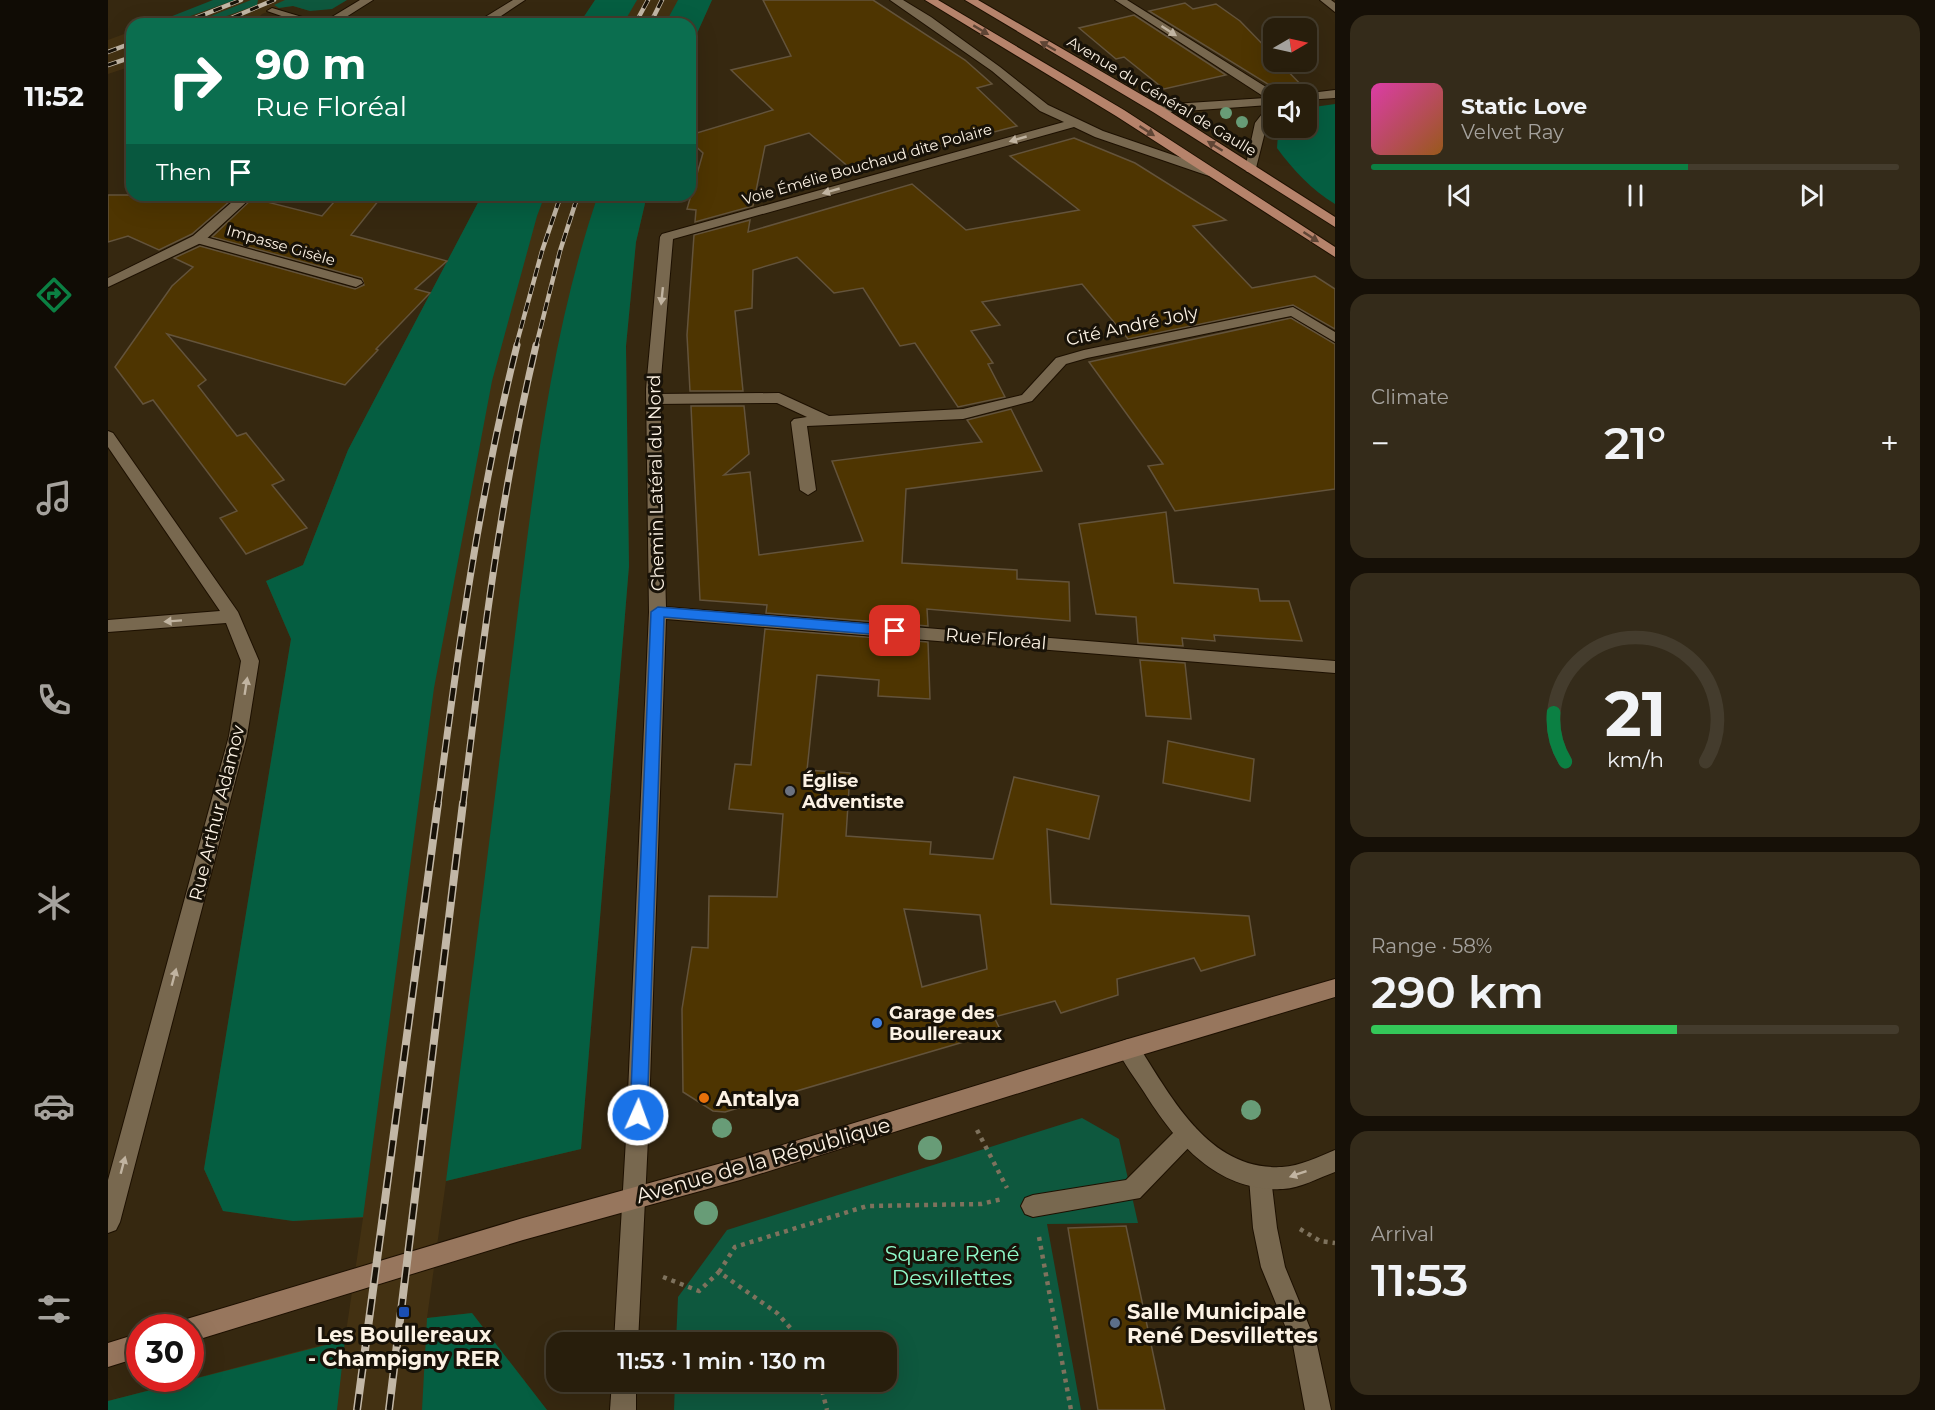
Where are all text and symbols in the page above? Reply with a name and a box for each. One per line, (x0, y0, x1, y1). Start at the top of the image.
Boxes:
north arrow (1263, 18, 1317, 72)
map controls (1263, 18, 1317, 138)
one-way arrow (973, 25, 990, 35)
one-way arrow (1161, 26, 1178, 37)
street label: Avenue du Général de Gaulle (1064, 32, 1260, 160)
text: 90 m (255, 38, 366, 90)
one-way arrow (1040, 40, 1056, 51)
icon: right (156, 42, 234, 120)
text: 11:52 (24, 80, 84, 113)
button: sound (1263, 84, 1317, 138)
text: Rue Floréal (255, 90, 407, 123)
text: Static Love (1461, 93, 1587, 120)
street label: Voie Émélie Bouchaud dite Polaire (740, 119, 994, 209)
text: Velvet Ray (1461, 120, 1564, 144)
one-way arrow (1139, 125, 1155, 137)
one-way arrow (1009, 135, 1027, 144)
one-way arrow (1207, 141, 1223, 152)
icon: arrive (224, 156, 257, 189)
text: Then (156, 159, 212, 186)
icon: previous (1443, 179, 1476, 212)
icon: pause (1619, 179, 1652, 212)
icon: next (1795, 179, 1828, 212)
one-way arrow (822, 187, 840, 197)
street label: Impasse Gisèle (224, 220, 338, 270)
one-way arrow (1303, 232, 1319, 243)
icon: directions (33, 274, 75, 316)
one-way arrow (657, 286, 666, 305)
street label: Cité André Joly (1064, 301, 1200, 351)
street label: Chemin Latéral du Nord (643, 375, 669, 591)
text: Climate (1371, 385, 1449, 409)
text: 21° (1604, 415, 1666, 470)
text: − (1371, 423, 1390, 463)
text: + (1880, 423, 1899, 463)
icon: music (33, 477, 75, 519)
pin (869, 605, 920, 656)
icon: arrive (878, 614, 911, 647)
one-way arrow (164, 616, 183, 626)
street label: Rue Floréal (945, 624, 1047, 654)
one-way arrow (241, 676, 250, 695)
text: 21 (1604, 676, 1666, 752)
icon: phone (33, 679, 75, 721)
street label: Rue Arthur Adamov (185, 723, 250, 903)
text: km/h (1606, 746, 1664, 772)
place label: Église Adventiste (801, 770, 904, 813)
marker: Église Adventiste (783, 784, 797, 798)
icon: climate (33, 882, 75, 924)
text: Range · 58% (1371, 934, 1492, 958)
text: 290 km (1371, 964, 1544, 1019)
one-way arrow (170, 968, 179, 986)
place label: Garage des Boullereaux (889, 1002, 1002, 1045)
marker: Garage des Boullereaux (870, 1016, 884, 1030)
position arrow (606, 1083, 670, 1147)
icon: car (33, 1085, 75, 1127)
place label: Antalya (715, 1086, 800, 1111)
marker: Antalya (697, 1091, 711, 1105)
street label: Avenue de la République (633, 1112, 893, 1208)
one-way arrow (119, 1156, 129, 1174)
one-way arrow (1289, 1169, 1307, 1179)
text: Arrival (1371, 1222, 1434, 1246)
park label: Square René Desvillettes (885, 1241, 1019, 1290)
text: 11:53 (1371, 1252, 1469, 1307)
icon: filters (33, 1288, 75, 1330)
place label: Salle Municipale René Desvillettes (1127, 1299, 1318, 1348)
marker: Les Boullereaux - Champigny RER (397, 1305, 411, 1319)
speed limit sign: 30 (126, 1314, 204, 1392)
marker: Salle Municipale René Desvillettes (1108, 1316, 1122, 1330)
place label: Les Boullereaux - Champigny RER (308, 1322, 500, 1371)
text: 11:53 · 1 min · 130 m (617, 1348, 826, 1375)

